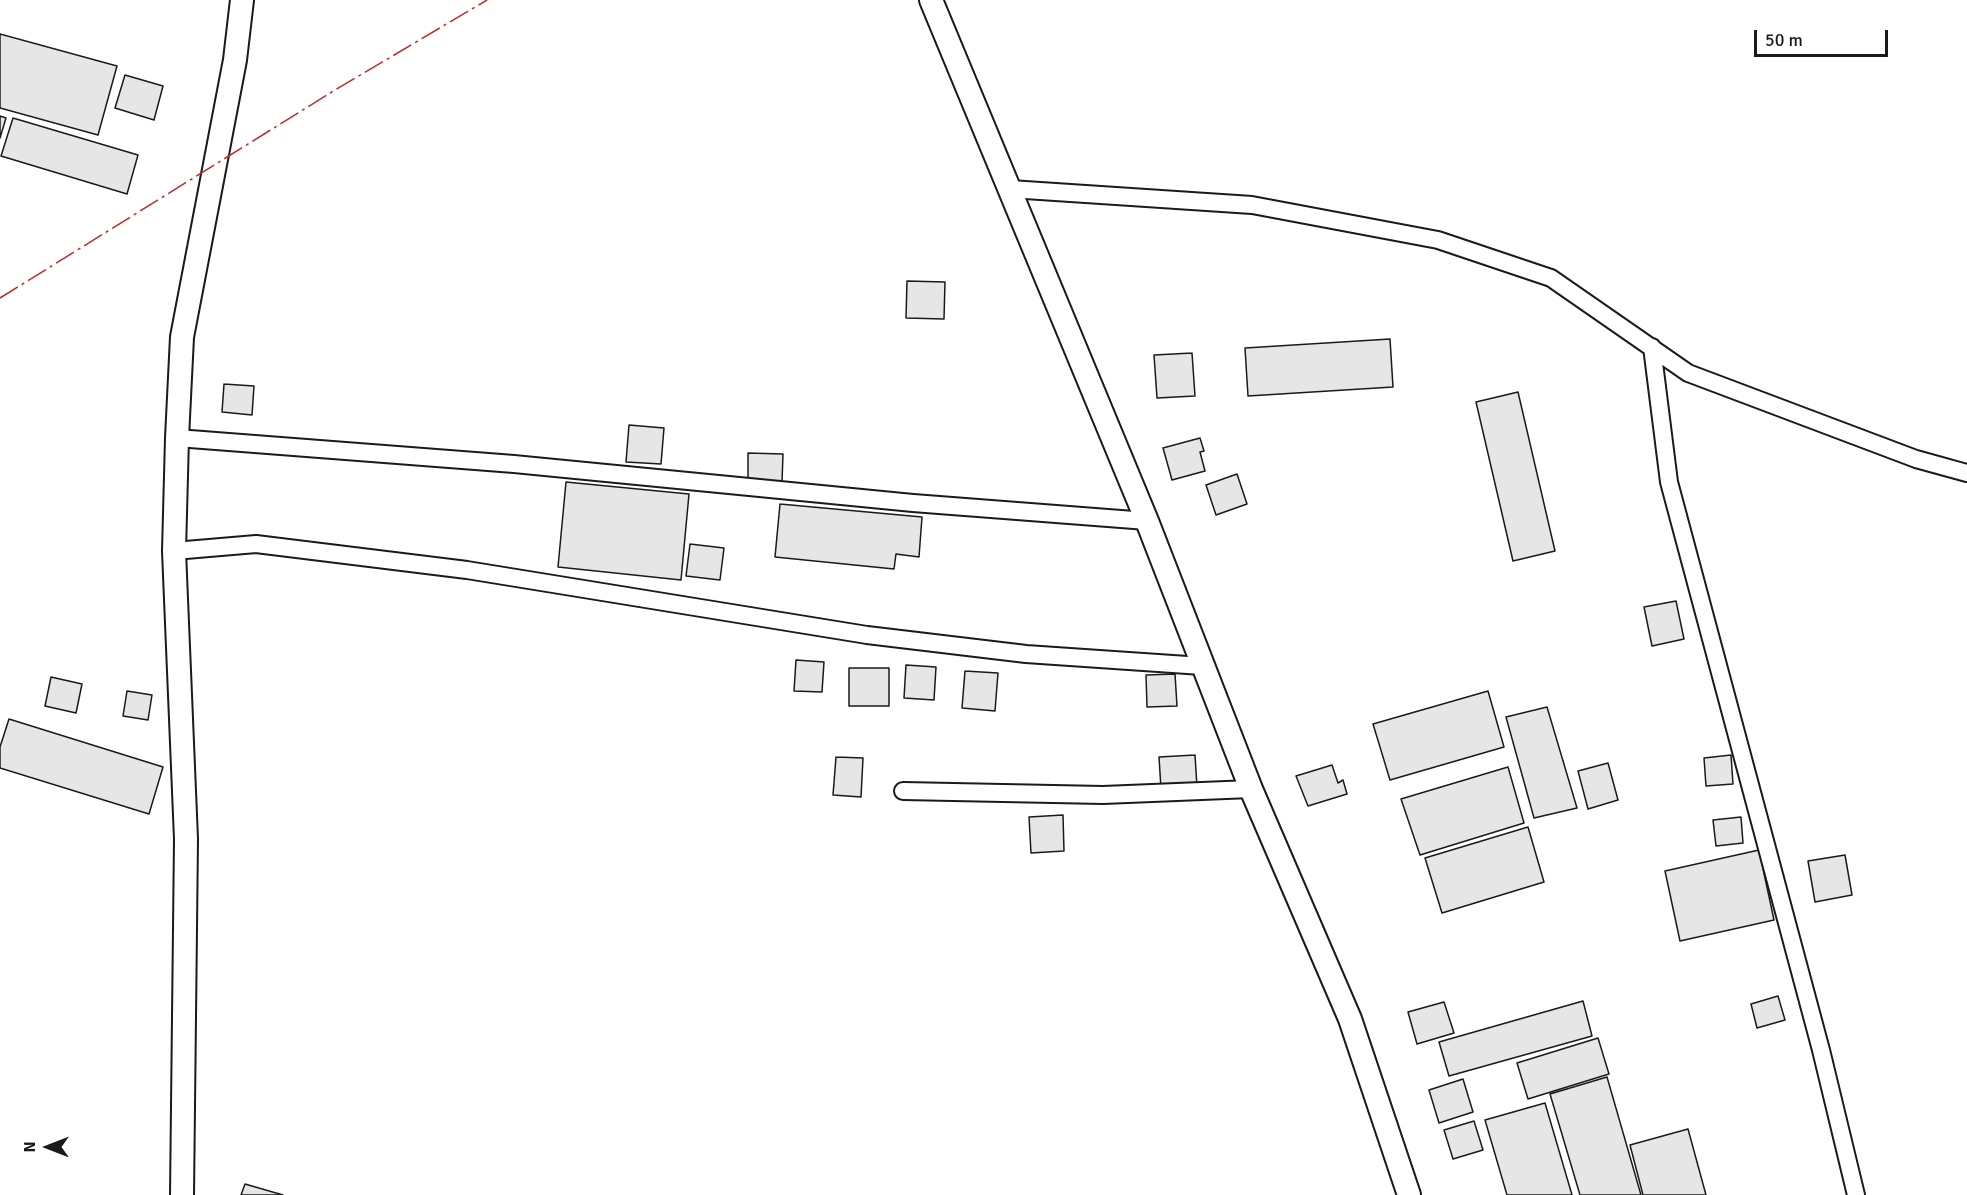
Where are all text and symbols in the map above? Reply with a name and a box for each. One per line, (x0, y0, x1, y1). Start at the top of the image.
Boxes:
scale bar (1757, 18, 1890, 56)
text: 50 m (1765, 29, 1803, 51)
north arrow (18, 1117, 78, 1177)
text: N (20, 1141, 40, 1153)

